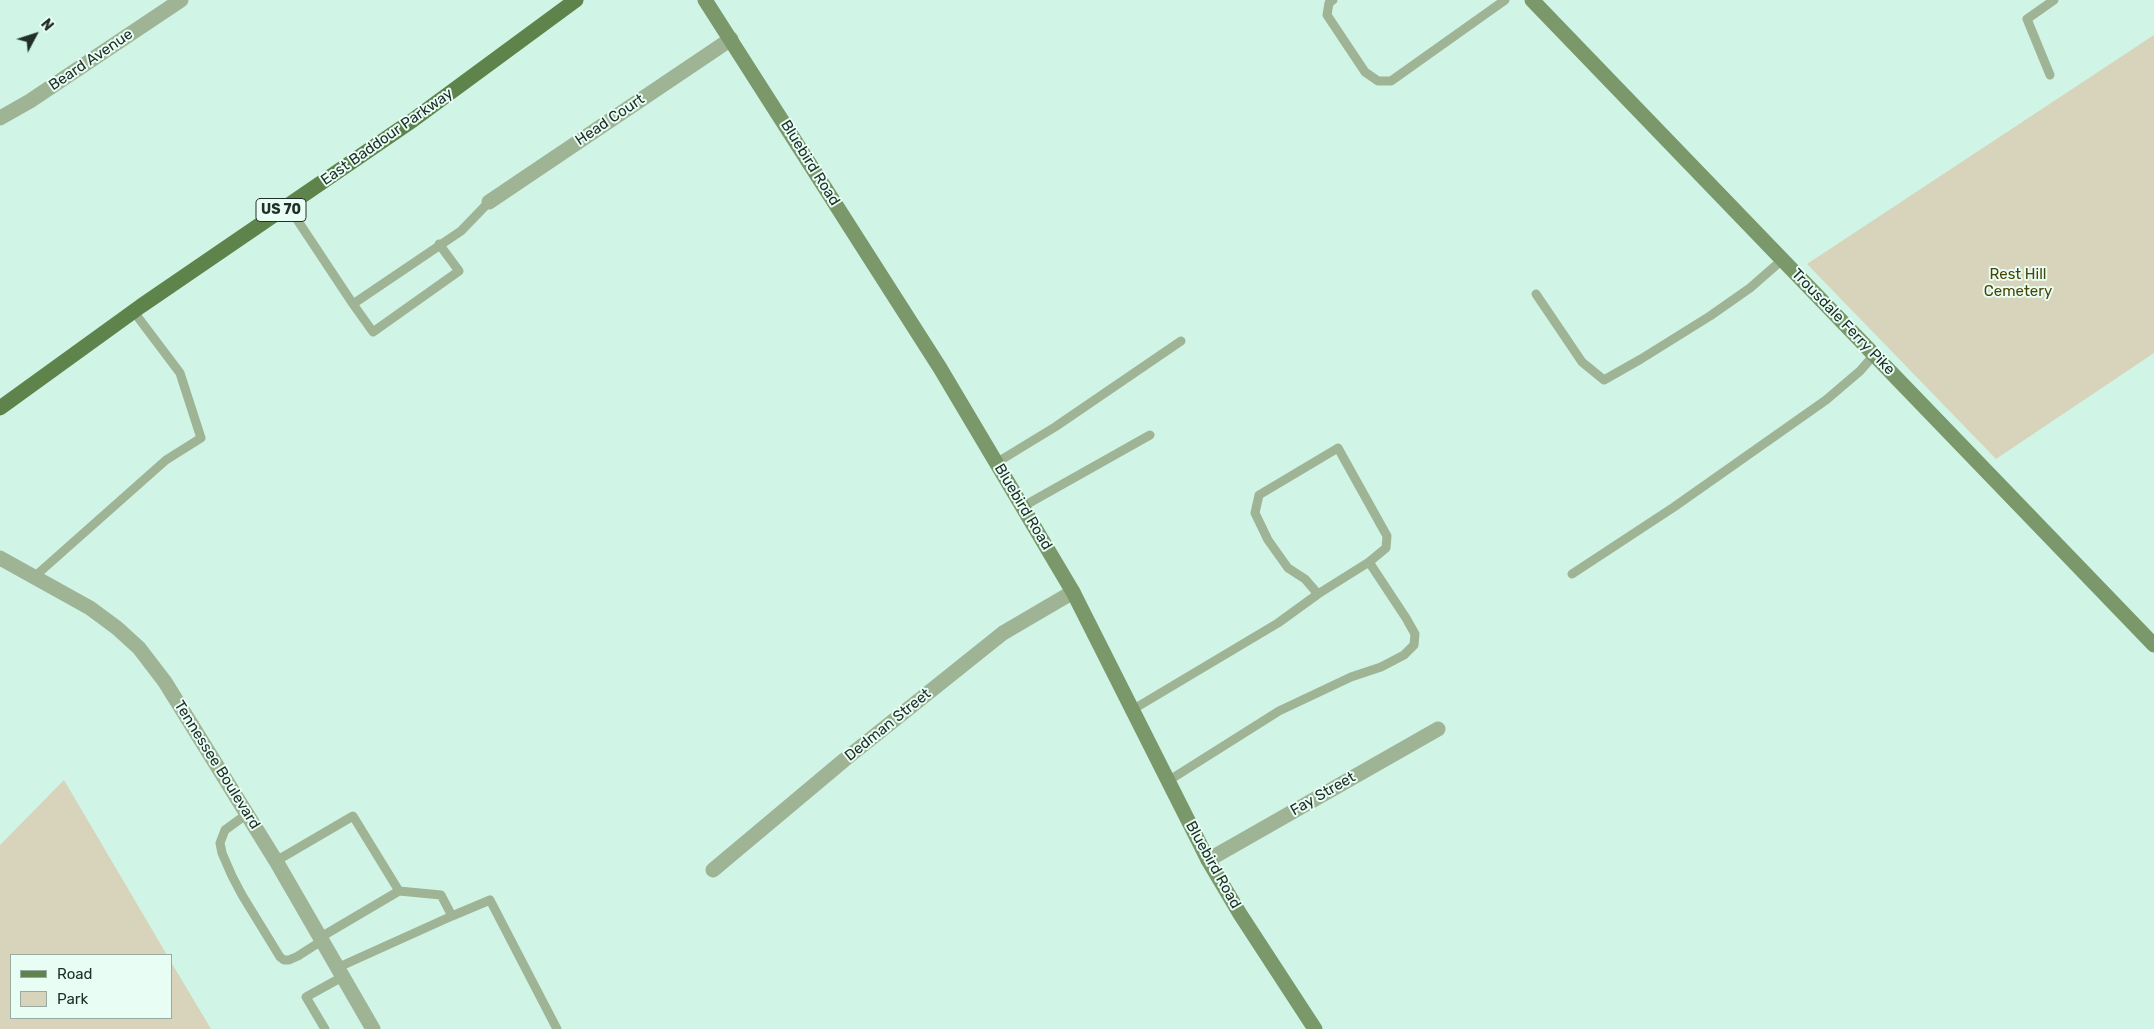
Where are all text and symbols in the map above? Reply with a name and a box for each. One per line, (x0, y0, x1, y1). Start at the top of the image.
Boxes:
north arrow (10, 10, 60, 60)
text: N (37, 16, 57, 34)
street label: Beard Avenue (46, 25, 136, 95)
street label: East Baddour Parkway (317, 85, 457, 189)
street label: Head Court (572, 90, 648, 150)
street label: Bluebird Road (777, 117, 843, 209)
road number: US 70 (256, 198, 306, 222)
street label: Trousdale Ferry Pike (1788, 265, 1898, 379)
park label: Rest Hill Cemetery (1984, 266, 2052, 301)
street label: Bluebird Road (990, 461, 1056, 553)
street label: Dedman Street (841, 685, 935, 765)
street label: Tennessee Boulevard (170, 697, 264, 833)
street label: Fay Street (1287, 768, 1359, 820)
street label: Bluebird Road (1182, 818, 1244, 912)
legend (10, 954, 172, 1019)
text: Road (57, 965, 93, 983)
text: Park (57, 990, 88, 1008)

